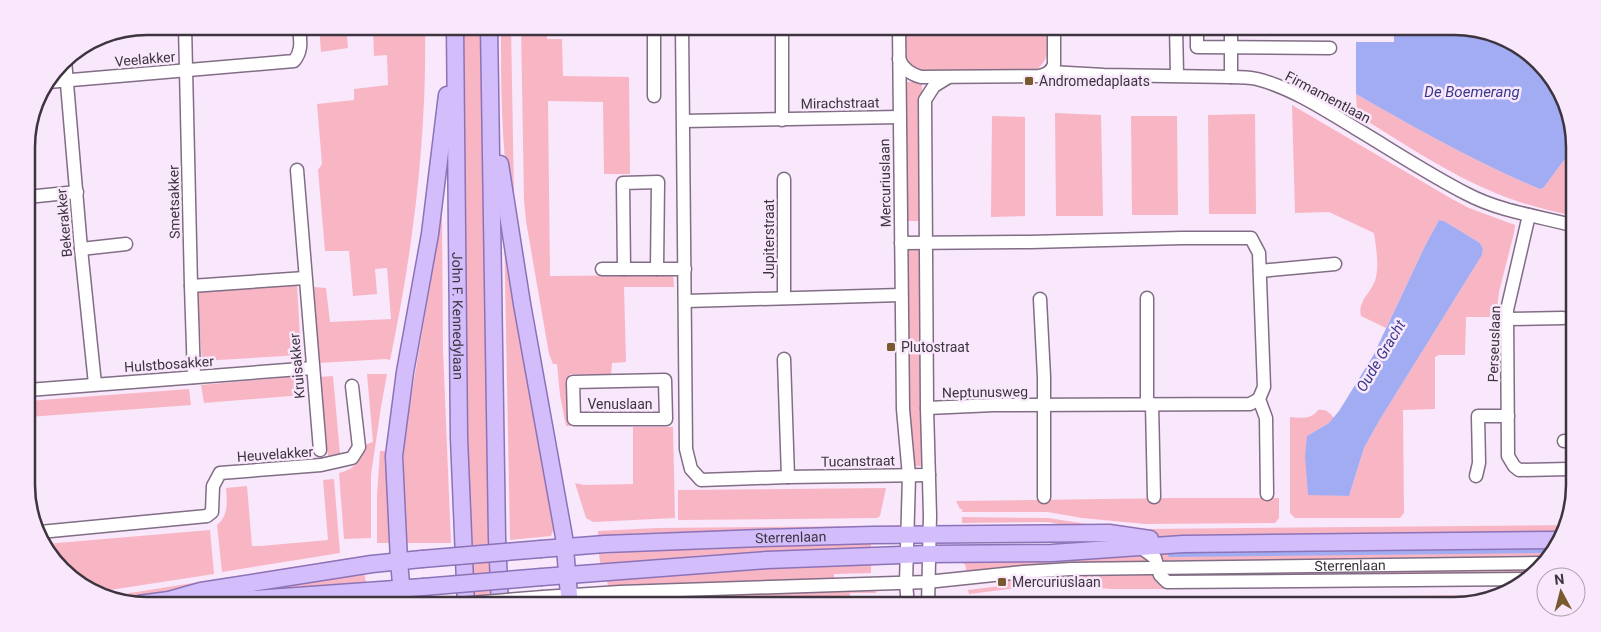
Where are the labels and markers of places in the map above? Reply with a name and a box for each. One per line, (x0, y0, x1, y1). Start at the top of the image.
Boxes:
place label: Andromedaplaats (1039, 73, 1150, 89)
marker: Andromedaplaats (1023, 75, 1035, 87)
place label: Plutostraat (901, 339, 970, 355)
marker: Plutostraat (885, 341, 897, 353)
place label: Mercuriuslaan (1012, 574, 1101, 590)
marker: Mercuriuslaan (996, 576, 1008, 588)

